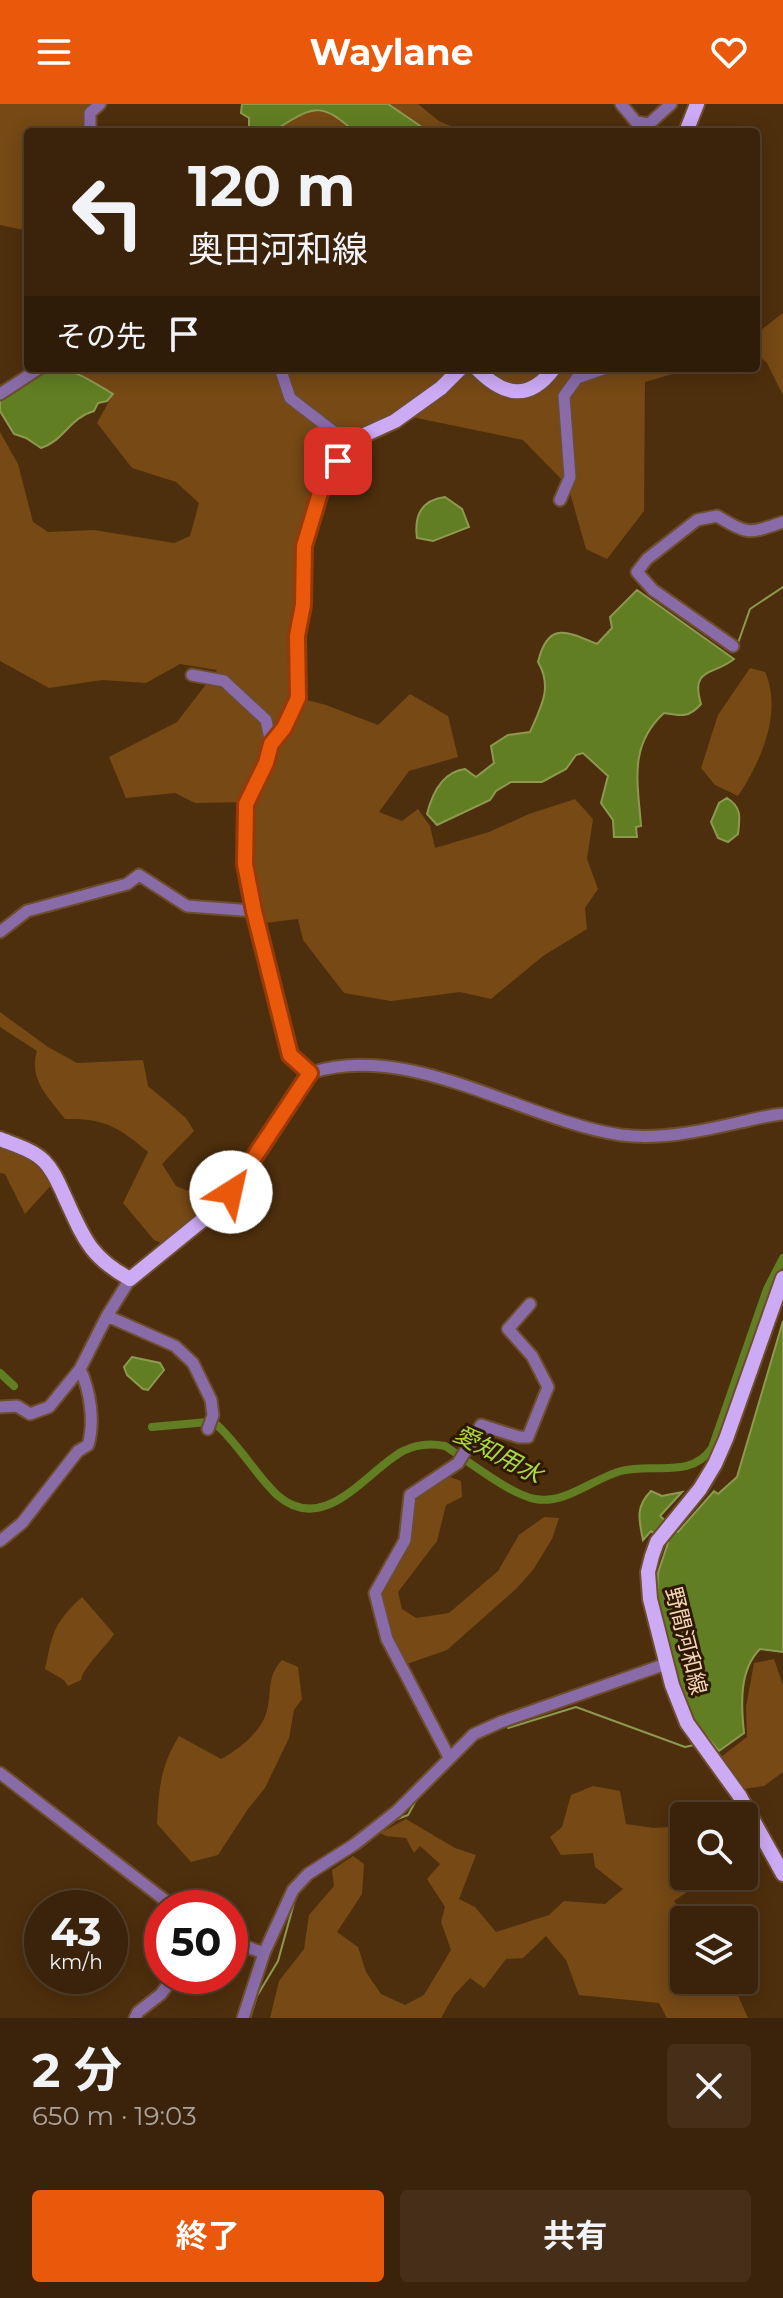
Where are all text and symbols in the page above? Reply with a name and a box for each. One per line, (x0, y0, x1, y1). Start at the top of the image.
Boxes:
icon: menu (32, 30, 76, 74)
text: Waylane (309, 30, 474, 74)
icon: heart (707, 30, 751, 74)
text: 120 m (188, 152, 356, 220)
icon: left (56, 160, 160, 264)
text: 奥田河和線 (188, 227, 368, 271)
icon: arrive (162, 312, 206, 356)
text: その先 (56, 318, 146, 355)
pin (304, 427, 372, 495)
icon: arrive (316, 439, 360, 483)
position arrow (189, 1150, 273, 1234)
water label: 愛知用水 (449, 1419, 550, 1491)
street label: 野間河和線 (660, 1584, 712, 1698)
map controls (670, 1802, 758, 1994)
button: search (670, 1802, 758, 1890)
speed limit sign: 50 (144, 1890, 248, 1994)
button: layers (670, 1906, 758, 1994)
text: 43 (51, 1907, 101, 1956)
text: km/h (49, 1950, 103, 1974)
text: 2 分 (32, 2041, 122, 2099)
button: close (667, 2044, 751, 2128)
text: 650 m · 19:03 (32, 2100, 197, 2132)
button: 終了 (32, 2190, 384, 2282)
button: 共有 (400, 2190, 751, 2282)

